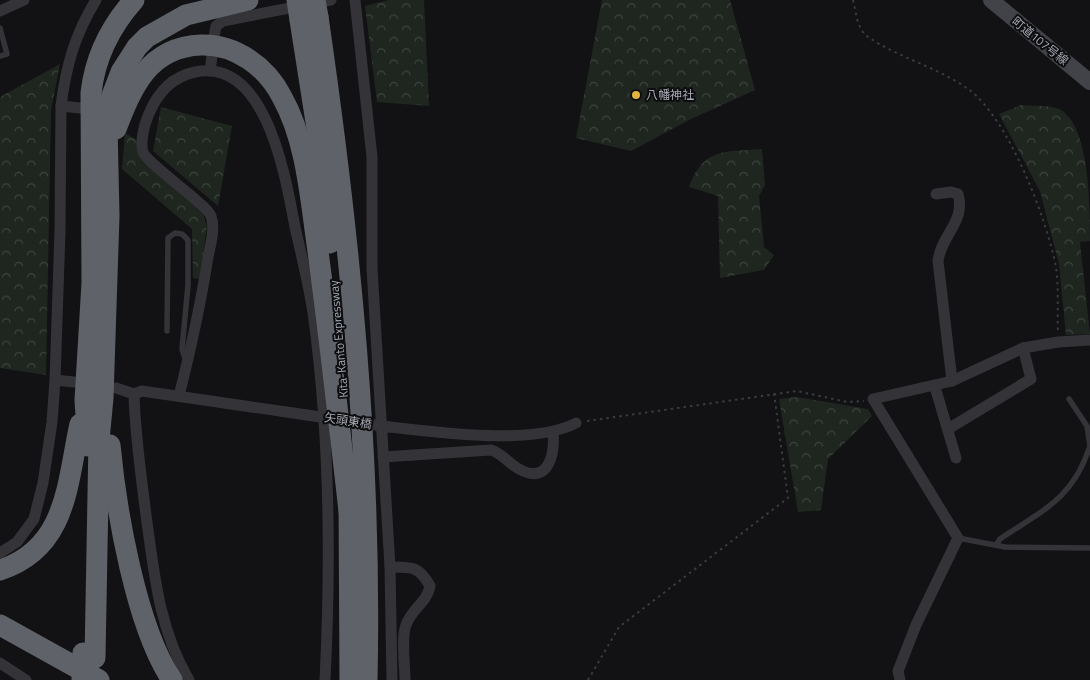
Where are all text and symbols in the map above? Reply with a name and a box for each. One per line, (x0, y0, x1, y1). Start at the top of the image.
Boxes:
street label: 町道107号線 (1008, 12, 1073, 69)
place label: 八幡神社 (646, 85, 694, 104)
marker: 八幡神社 (630, 89, 642, 101)
street label: Kita-Kanto Expressway (324, 279, 353, 399)
street label: 矢頭東橋 (323, 407, 373, 434)

